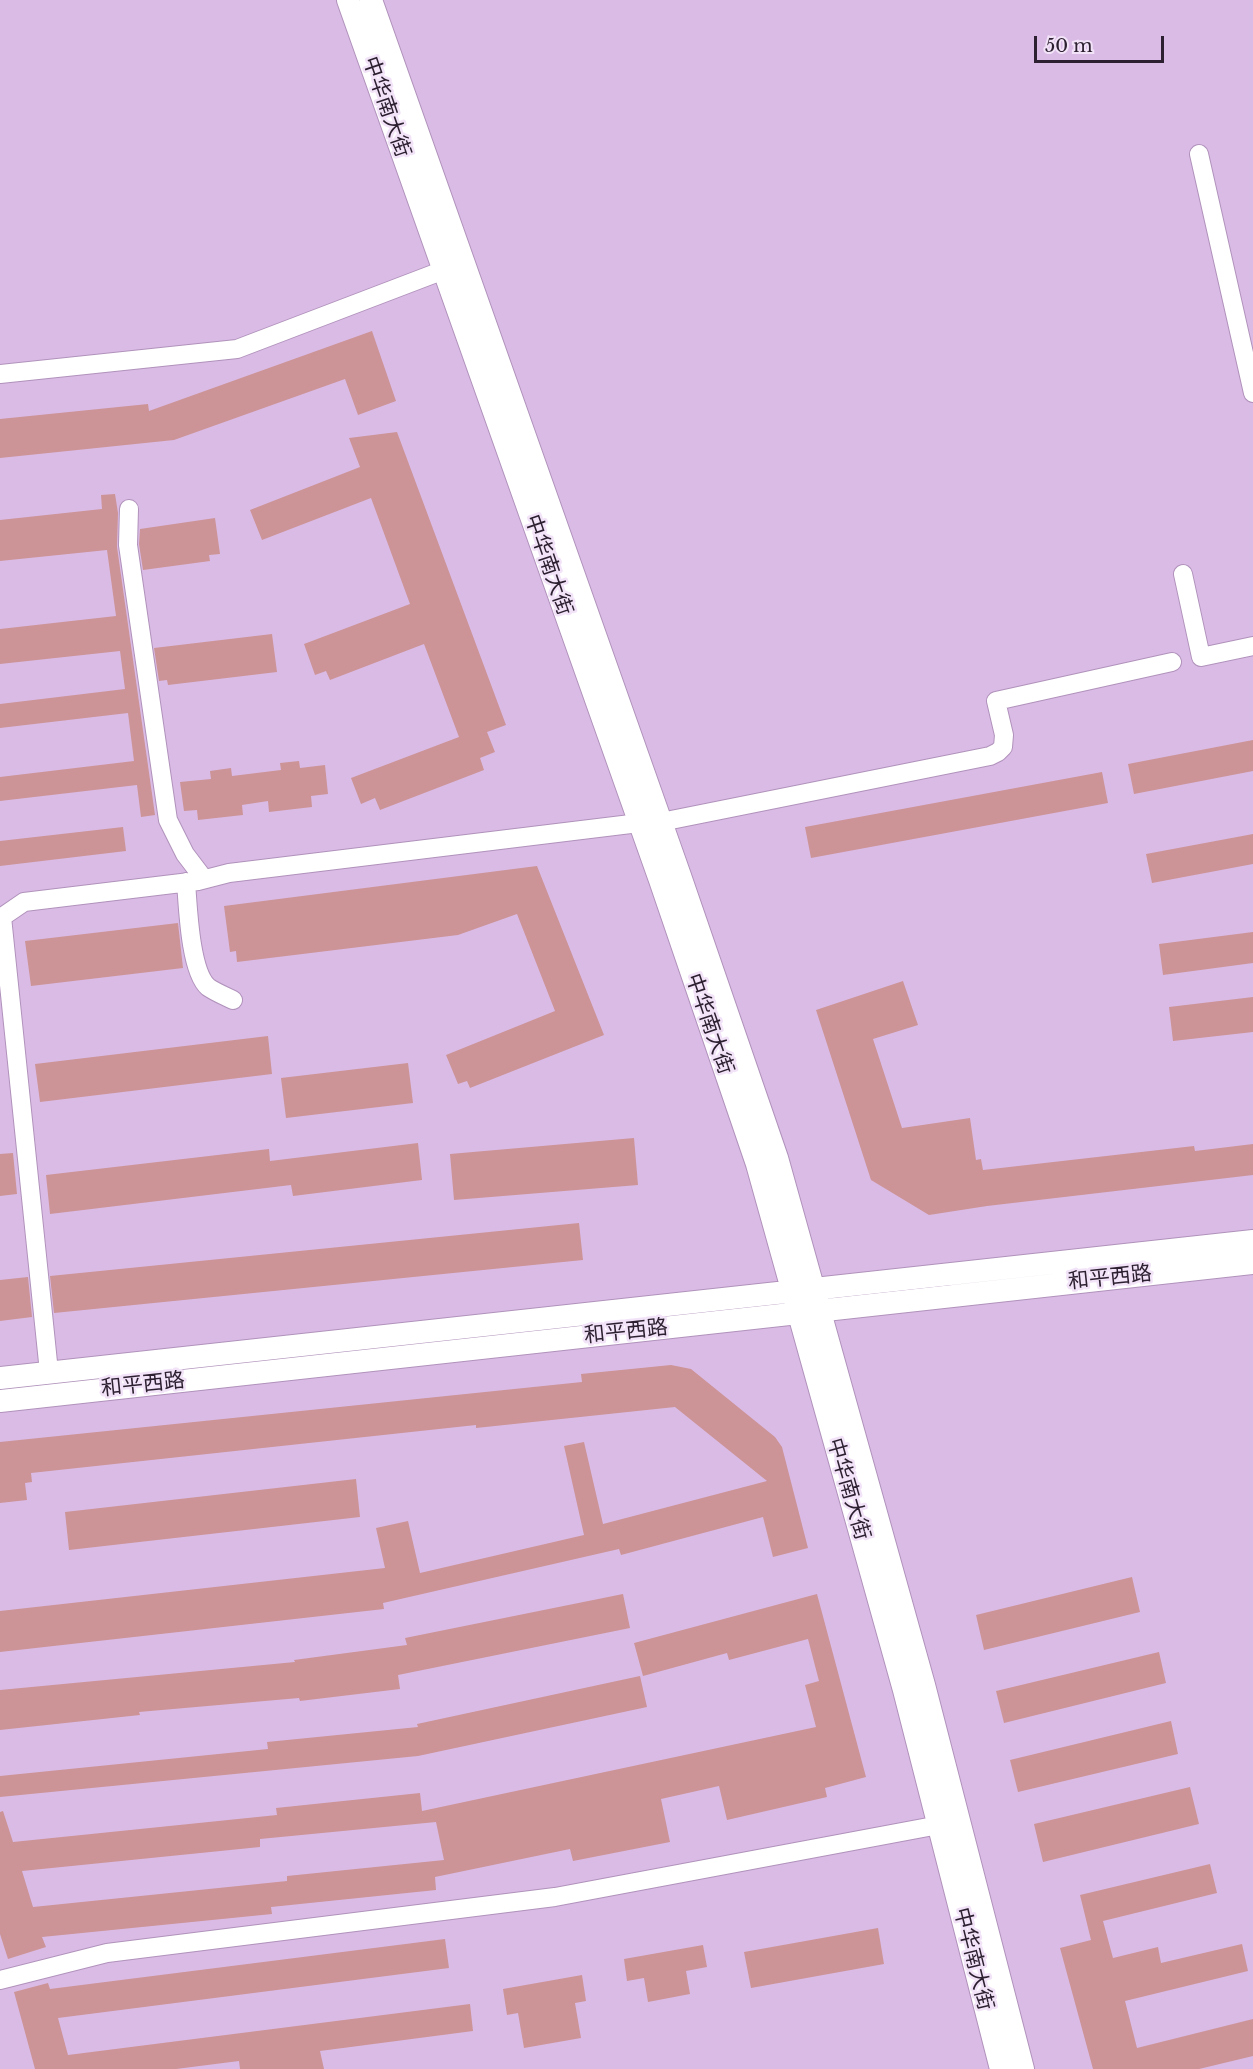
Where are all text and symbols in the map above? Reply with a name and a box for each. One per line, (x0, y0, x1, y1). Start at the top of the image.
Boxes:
scale bar (1037, 24, 1168, 62)
text: 50 m (1045, 35, 1093, 57)
street label: 中华南大街 (357, 53, 415, 161)
street label: 中华南大街 (519, 511, 577, 619)
street label: 中华南大街 (680, 970, 738, 1078)
street label: 和平西路 (1067, 1261, 1153, 1295)
street label: 和平西路 (583, 1315, 669, 1349)
street label: 和平西路 (100, 1368, 186, 1402)
street label: 中华南大街 (821, 1435, 875, 1543)
street label: 中华南大街 (948, 1905, 998, 2013)

